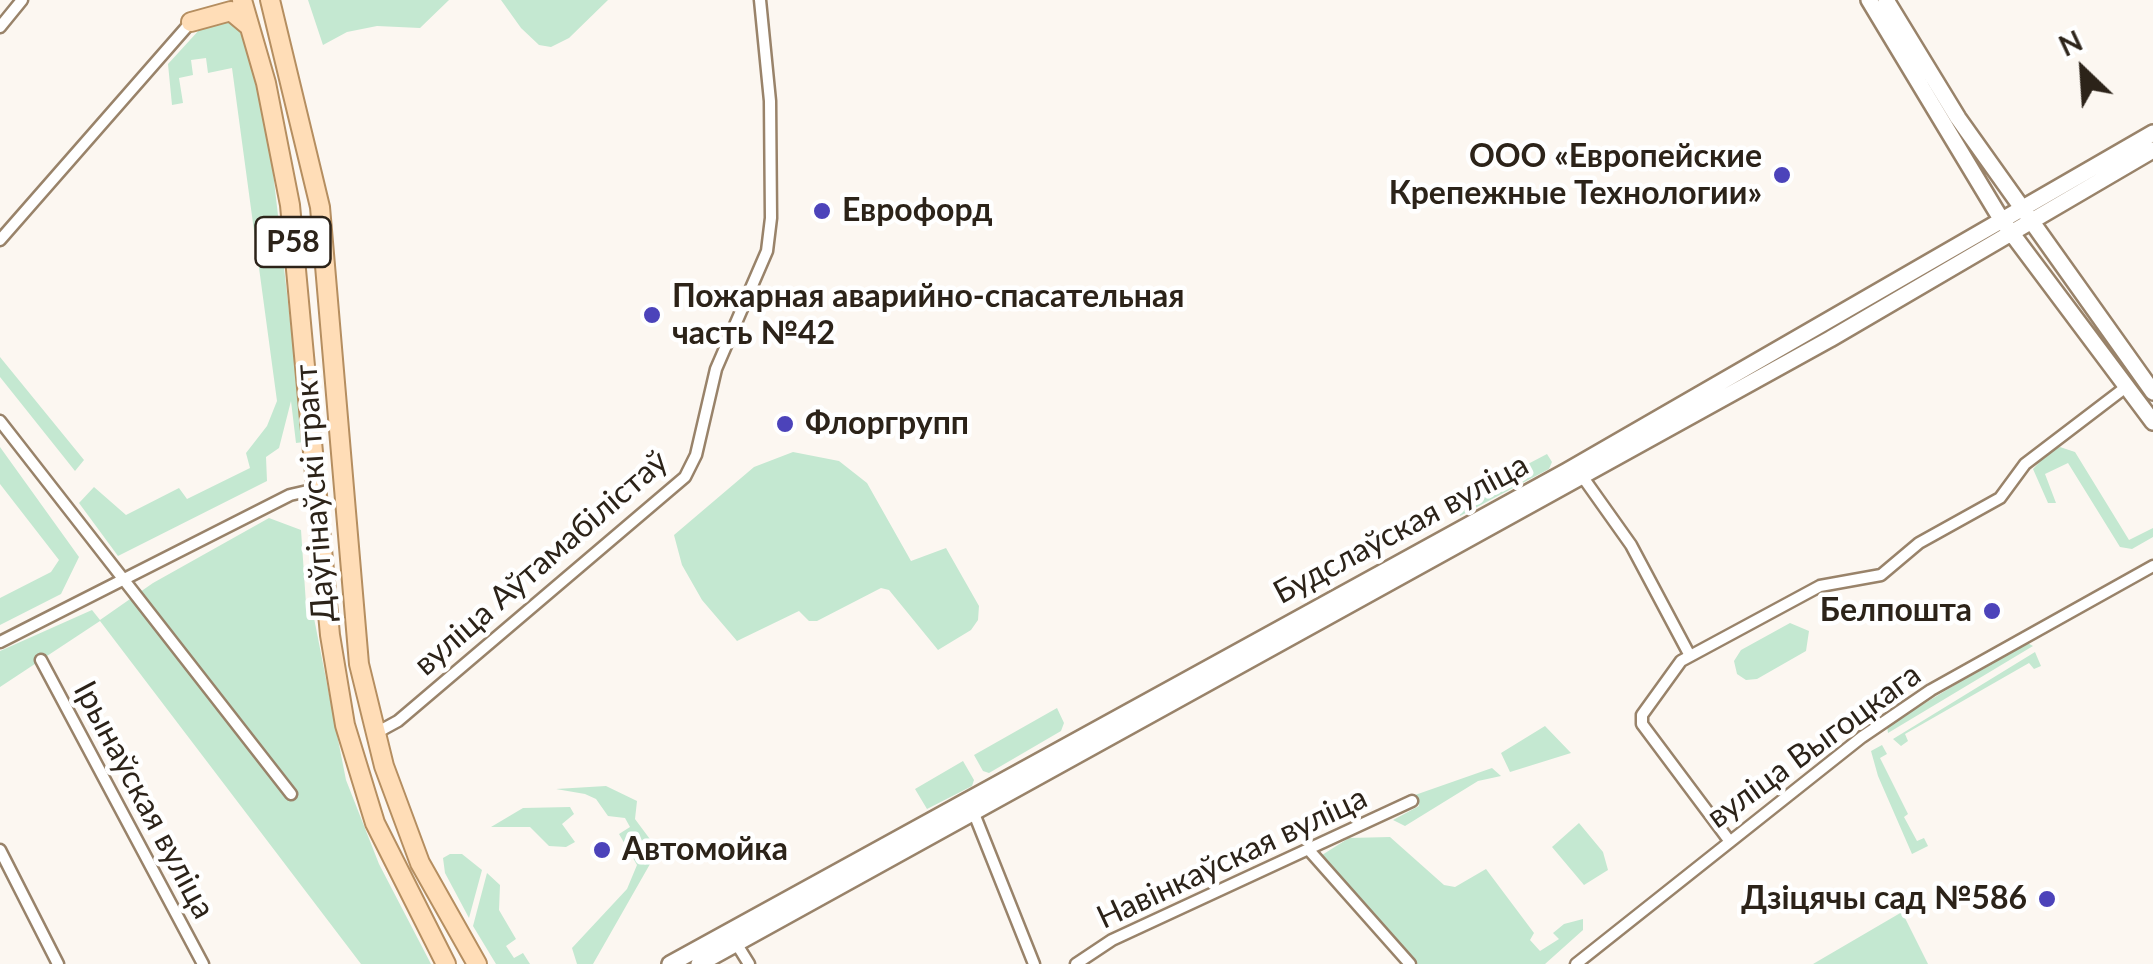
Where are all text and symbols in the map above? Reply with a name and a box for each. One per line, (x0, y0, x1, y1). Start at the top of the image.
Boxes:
north arrow (2033, 20, 2133, 120)
text: N (2053, 23, 2087, 63)
place label: ООО «Европейские Крепежные Технологии» (1389, 138, 1762, 213)
marker: ООО «Европейские Крепежные Технологии» (1771, 164, 1793, 186)
place label: Еврофорд (842, 192, 992, 230)
marker: Еврофорд (811, 200, 833, 222)
road number: Р58 (256, 217, 330, 267)
place label: Пожарная аварийно-спасательная часть №42 (672, 278, 1184, 353)
marker: Пожарная аварийно-спасательная часть №42 (641, 304, 663, 326)
street label: Даўгінаўскі тракт (287, 363, 343, 623)
place label: Флоргрупп (805, 405, 969, 443)
marker: Флоргрупп (774, 413, 796, 435)
street label: вуліца Аўтамабілістаў (406, 442, 676, 684)
street label: Будслаўская вуліца (1267, 446, 1535, 612)
place label: Белпошта (1820, 592, 1972, 630)
marker: Белпошта (1981, 600, 2003, 622)
street label: вуліца Выгоцкага (1700, 656, 1928, 836)
street label: Ірынаўская вуліца (65, 675, 223, 925)
street label: Навінкаўская вуліца (1091, 779, 1373, 937)
place label: Автомойка (622, 831, 788, 869)
marker: Автомойка (591, 839, 613, 861)
place label: Дзіцячы сад №586 (1741, 880, 2027, 918)
marker: Дзіцячы сад №586 (2036, 888, 2058, 910)

